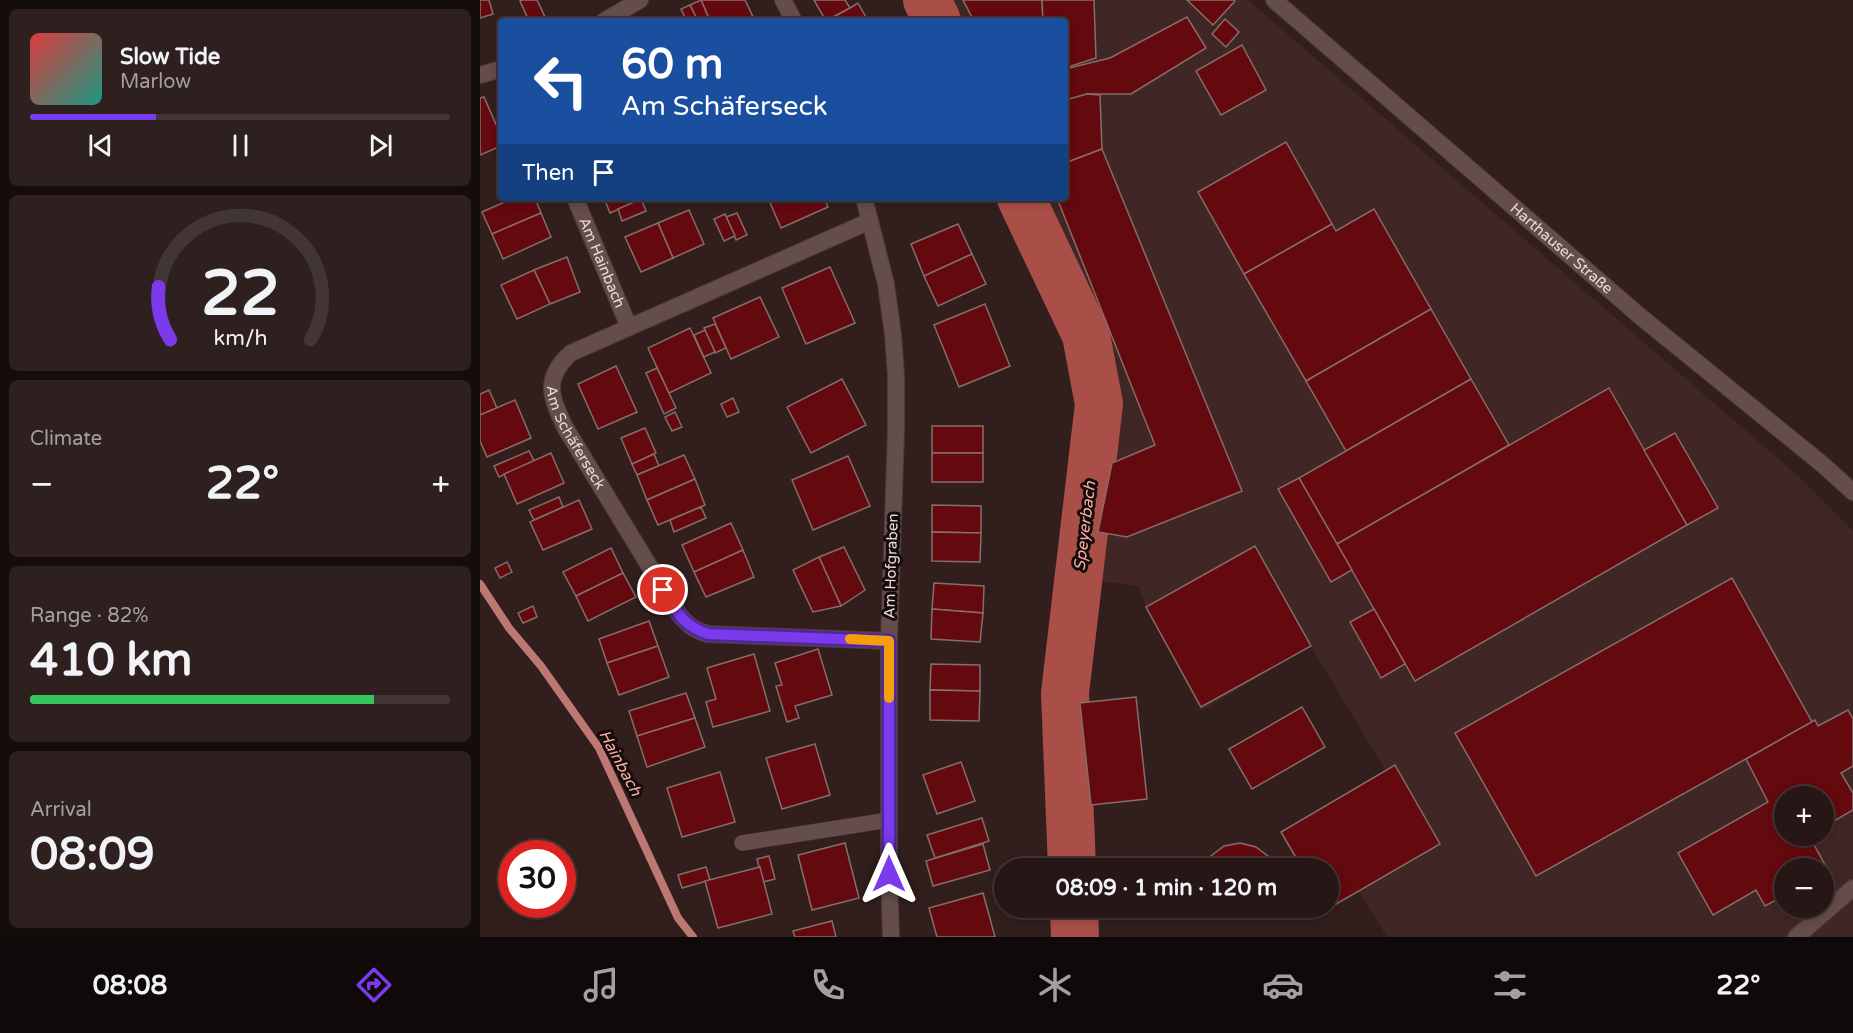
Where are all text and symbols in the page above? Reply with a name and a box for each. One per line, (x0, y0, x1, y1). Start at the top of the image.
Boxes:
text: 60 m (621, 39, 723, 90)
icon: left (522, 42, 600, 120)
text: Slow Tide (120, 44, 220, 70)
text: Marlow (120, 70, 191, 94)
text: Am Schäferseck (621, 90, 828, 123)
icon: previous (84, 129, 117, 162)
icon: pause (224, 129, 257, 162)
icon: next (364, 129, 397, 162)
icon: arrive (587, 156, 620, 189)
text: Then (522, 160, 575, 186)
street label: Harthauser Straße (1507, 199, 1617, 298)
street label: Am Hainbach (575, 215, 629, 311)
text: 22 (201, 257, 279, 332)
text: km/h (213, 325, 267, 351)
street label: Am Schäferseck (543, 385, 609, 493)
text: Climate (30, 427, 102, 451)
text: 22° (206, 457, 279, 511)
text: − (30, 465, 54, 504)
text: + (431, 465, 450, 504)
water label: Speyerbach (1070, 479, 1101, 572)
street label: Am Hofgraben (880, 513, 902, 619)
pin (637, 564, 688, 615)
icon: arrive (646, 573, 679, 606)
text: Range · 82% (30, 604, 149, 628)
text: 410 km (30, 634, 192, 688)
water label: Hainbach (594, 726, 646, 801)
map controls (1774, 786, 1834, 918)
button: + (1774, 786, 1834, 846)
text: Arrival (30, 798, 92, 822)
text: 08:09 (30, 828, 155, 882)
speed limit sign: 30 (498, 840, 576, 918)
position arrow (857, 842, 921, 906)
button: − (1774, 858, 1834, 918)
text: 08:09 · 1 min · 120 m (1056, 875, 1277, 901)
icon: directions (353, 964, 395, 1006)
icon: music (580, 964, 622, 1006)
icon: phone (807, 964, 849, 1006)
icon: climate (1034, 964, 1076, 1006)
icon: car (1262, 964, 1304, 1006)
icon: filters (1489, 964, 1531, 1006)
text: 08:08 (93, 969, 167, 1002)
text: 22° (1716, 969, 1760, 1002)

